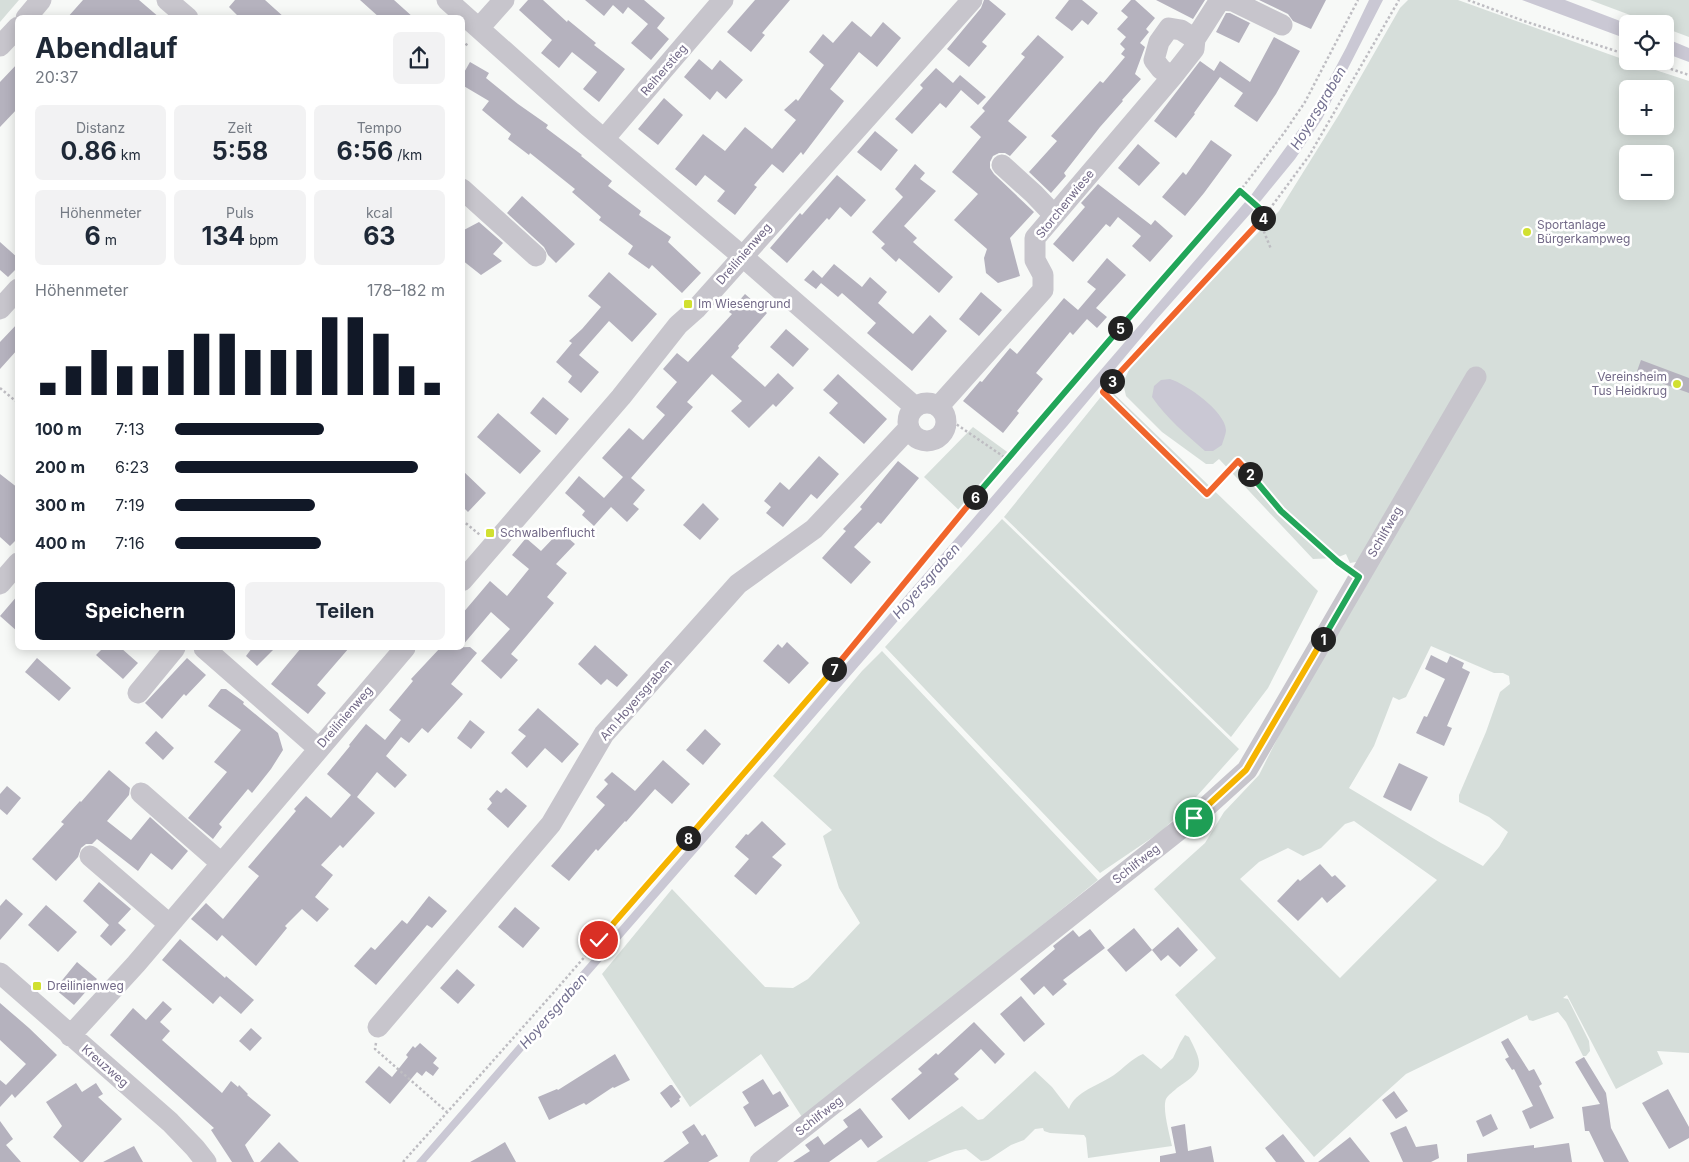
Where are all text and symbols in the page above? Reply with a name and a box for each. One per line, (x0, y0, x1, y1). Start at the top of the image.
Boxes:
map controls (1619, 15, 1674, 200)
button: locate (1619, 15, 1674, 70)
text: Abendlauf (35, 31, 178, 65)
button: share (393, 32, 445, 84)
street label: Reiherstieg (637, 41, 690, 99)
water label: Hoyersgraben (1286, 63, 1349, 152)
text: 20:37 (35, 67, 78, 87)
button: + (1619, 80, 1674, 135)
text: Distanz (76, 119, 125, 136)
text: Zeit (228, 119, 252, 136)
text: Tempo (357, 119, 402, 136)
text: 0.86 (61, 136, 117, 166)
text: 5:58 (212, 136, 268, 166)
text: 6:56 (336, 136, 393, 166)
button: − (1619, 145, 1674, 200)
text: km (117, 146, 141, 163)
text: /km (393, 146, 422, 163)
street label: Storchenwiese (1032, 166, 1097, 241)
text: Höhenmeter (60, 204, 142, 221)
text: Puls (226, 204, 254, 221)
text: kcal (366, 204, 393, 221)
pin: 4 (1250, 206, 1276, 230)
text: 4 (1259, 210, 1268, 227)
place label: Sportanlage Bürgerkampweg (1537, 217, 1630, 246)
street label: Dreilinienweg (713, 220, 774, 288)
text: 6 (84, 221, 101, 251)
text: 134 (201, 221, 245, 251)
text: 63 (363, 221, 396, 251)
marker: Sportanlage Bürgerkampweg (1521, 226, 1533, 238)
text: m (101, 231, 117, 248)
text: bpm (245, 231, 279, 248)
text: Höhenmeter (35, 280, 129, 300)
text: 178–182 m (367, 280, 445, 300)
place label: Im Wiesengrund (698, 296, 791, 311)
marker: Im Wiesengrund (682, 298, 694, 310)
pin: 5 (1108, 316, 1132, 340)
text: 5 (1116, 320, 1125, 337)
pin: 3 (1100, 368, 1124, 394)
place label: Vereinsheim Tus Heidkrug (1592, 369, 1667, 398)
text: 3 (1108, 373, 1117, 390)
marker: Vereinsheim Tus Heidkrug (1671, 378, 1683, 390)
text: 100 m (35, 419, 82, 439)
text: 7:13 (115, 419, 145, 439)
text: 200 m (35, 457, 85, 477)
text: 6:23 (115, 457, 149, 477)
pin: 2 (1238, 462, 1262, 486)
text: 2 (1246, 466, 1255, 483)
pin: 6 (962, 484, 988, 510)
text: 6 (971, 489, 980, 506)
text: 300 m (35, 495, 85, 515)
text: 7:19 (115, 495, 145, 515)
street label: Schilfweg (1364, 504, 1405, 560)
place label: Schwalbenflucht (500, 525, 595, 540)
marker: Schwalbenflucht (484, 527, 496, 539)
text: 400 m (35, 533, 86, 553)
text: 7:16 (115, 533, 145, 553)
water label: Hoyersgraben (888, 540, 963, 622)
button: Speichern (35, 582, 235, 640)
button: Teilen (245, 582, 445, 640)
pin: 1 (1310, 626, 1336, 652)
text: 1 (1320, 631, 1327, 648)
street label: Am Hoyersgraben (596, 656, 675, 743)
pin: 7 (822, 656, 846, 682)
text: 7 (830, 661, 839, 678)
street label: Dreilinienweg (314, 683, 375, 751)
pin (1173, 797, 1215, 839)
icon: arrive (1180, 804, 1208, 832)
pin: 8 (676, 826, 700, 850)
text: 8 (684, 830, 693, 847)
street label: Schilfweg (1109, 840, 1162, 887)
pin (578, 919, 620, 961)
icon: check (585, 926, 613, 954)
water label: Hoyersgraben (515, 970, 590, 1052)
place label: Dreilinienweg (47, 978, 124, 993)
marker: Dreilinienweg (31, 980, 43, 992)
street label: Kreuzweg (79, 1041, 132, 1090)
street label: Schilfweg (792, 1092, 845, 1139)

